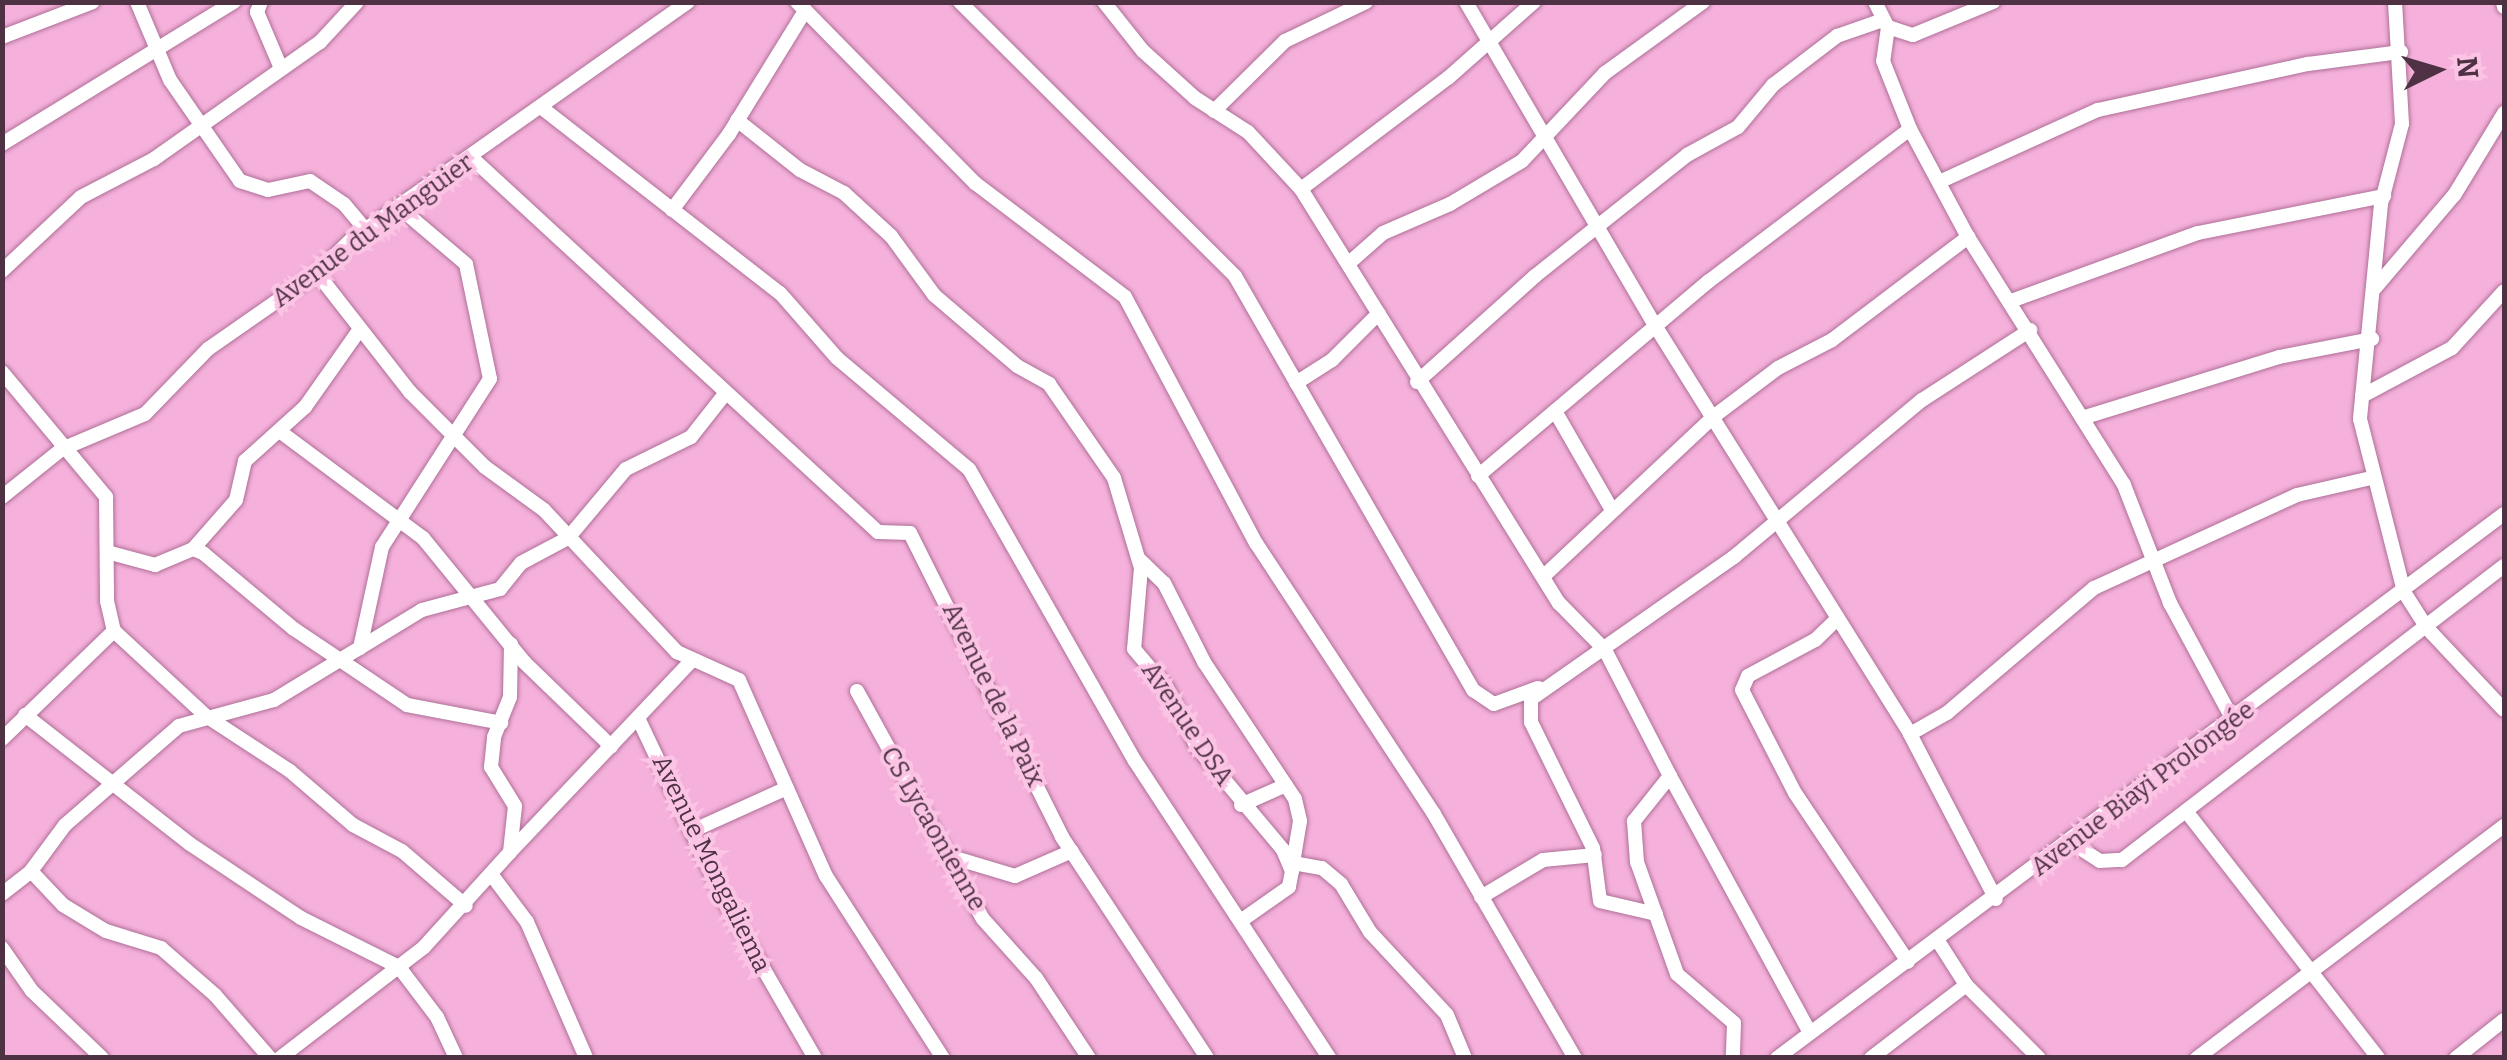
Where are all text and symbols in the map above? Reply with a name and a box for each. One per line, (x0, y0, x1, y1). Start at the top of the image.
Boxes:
north arrow (2387, 20, 2487, 120)
text: N (2450, 55, 2485, 80)
street label: Avenue du Manguier (267, 148, 479, 314)
street label: Avenue de la Paix (936, 598, 1050, 792)
street label: Avenue DSA (1135, 657, 1239, 791)
street label: Avenue Biayi Prolongée (2025, 695, 2261, 883)
street label: CS Lycaonienne (874, 742, 992, 916)
street label: Avenue Mongaliema (645, 750, 777, 978)

